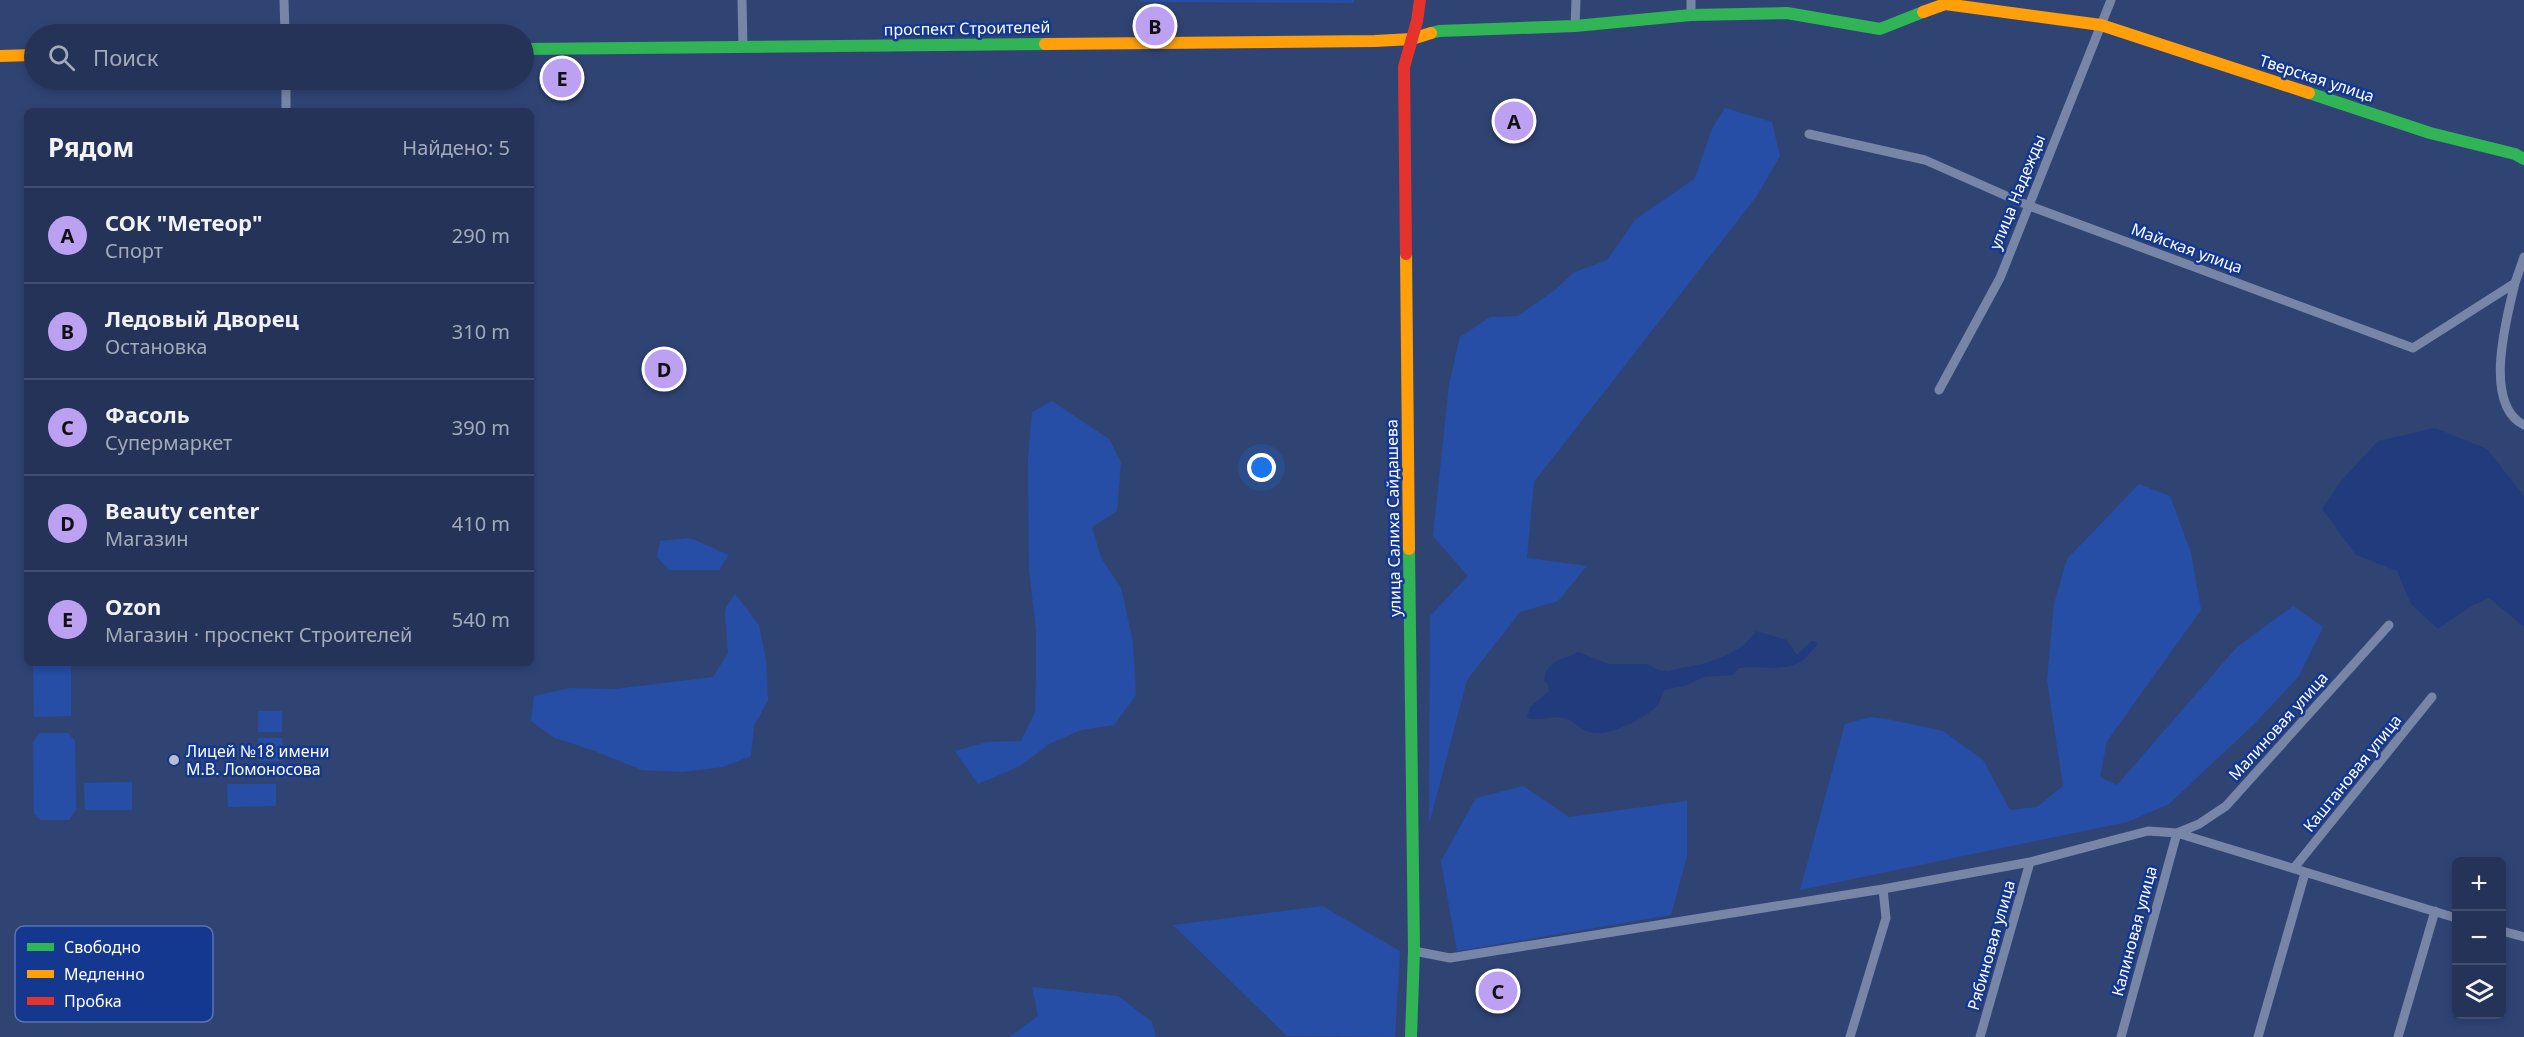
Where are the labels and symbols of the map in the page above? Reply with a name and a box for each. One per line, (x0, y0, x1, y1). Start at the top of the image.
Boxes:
pin: B (1136, 3, 1174, 48)
street label: проспект Строителей (884, 16, 1050, 40)
street label: Тверская улица (2257, 49, 2377, 107)
pin: E (542, 56, 582, 100)
pin: A (1494, 98, 1534, 144)
street label: улица Надежды (1984, 131, 2050, 253)
street label: Майская улица (2128, 218, 2246, 278)
pin: D (644, 346, 684, 392)
street label: улица Салиха Сайдашева (1380, 419, 1406, 617)
your location (1247, 453, 1276, 482)
street label: Малиновая улица (2223, 667, 2333, 785)
street label: Каштановая улица (2298, 710, 2406, 836)
place label: Лицей №18 имени М.В. Ломоносова (186, 740, 329, 780)
marker: Лицей №18 имени М.В. Ломоносова (167, 753, 181, 767)
street label: Калиновая улица (2106, 863, 2162, 999)
street label: Рябиновая улица (1962, 877, 2020, 1013)
legend (15, 926, 213, 1022)
text: Свободно (64, 936, 141, 958)
text: Медленно (64, 963, 145, 985)
pin: C (1478, 968, 1518, 1014)
text: Пробка (64, 990, 122, 1012)

